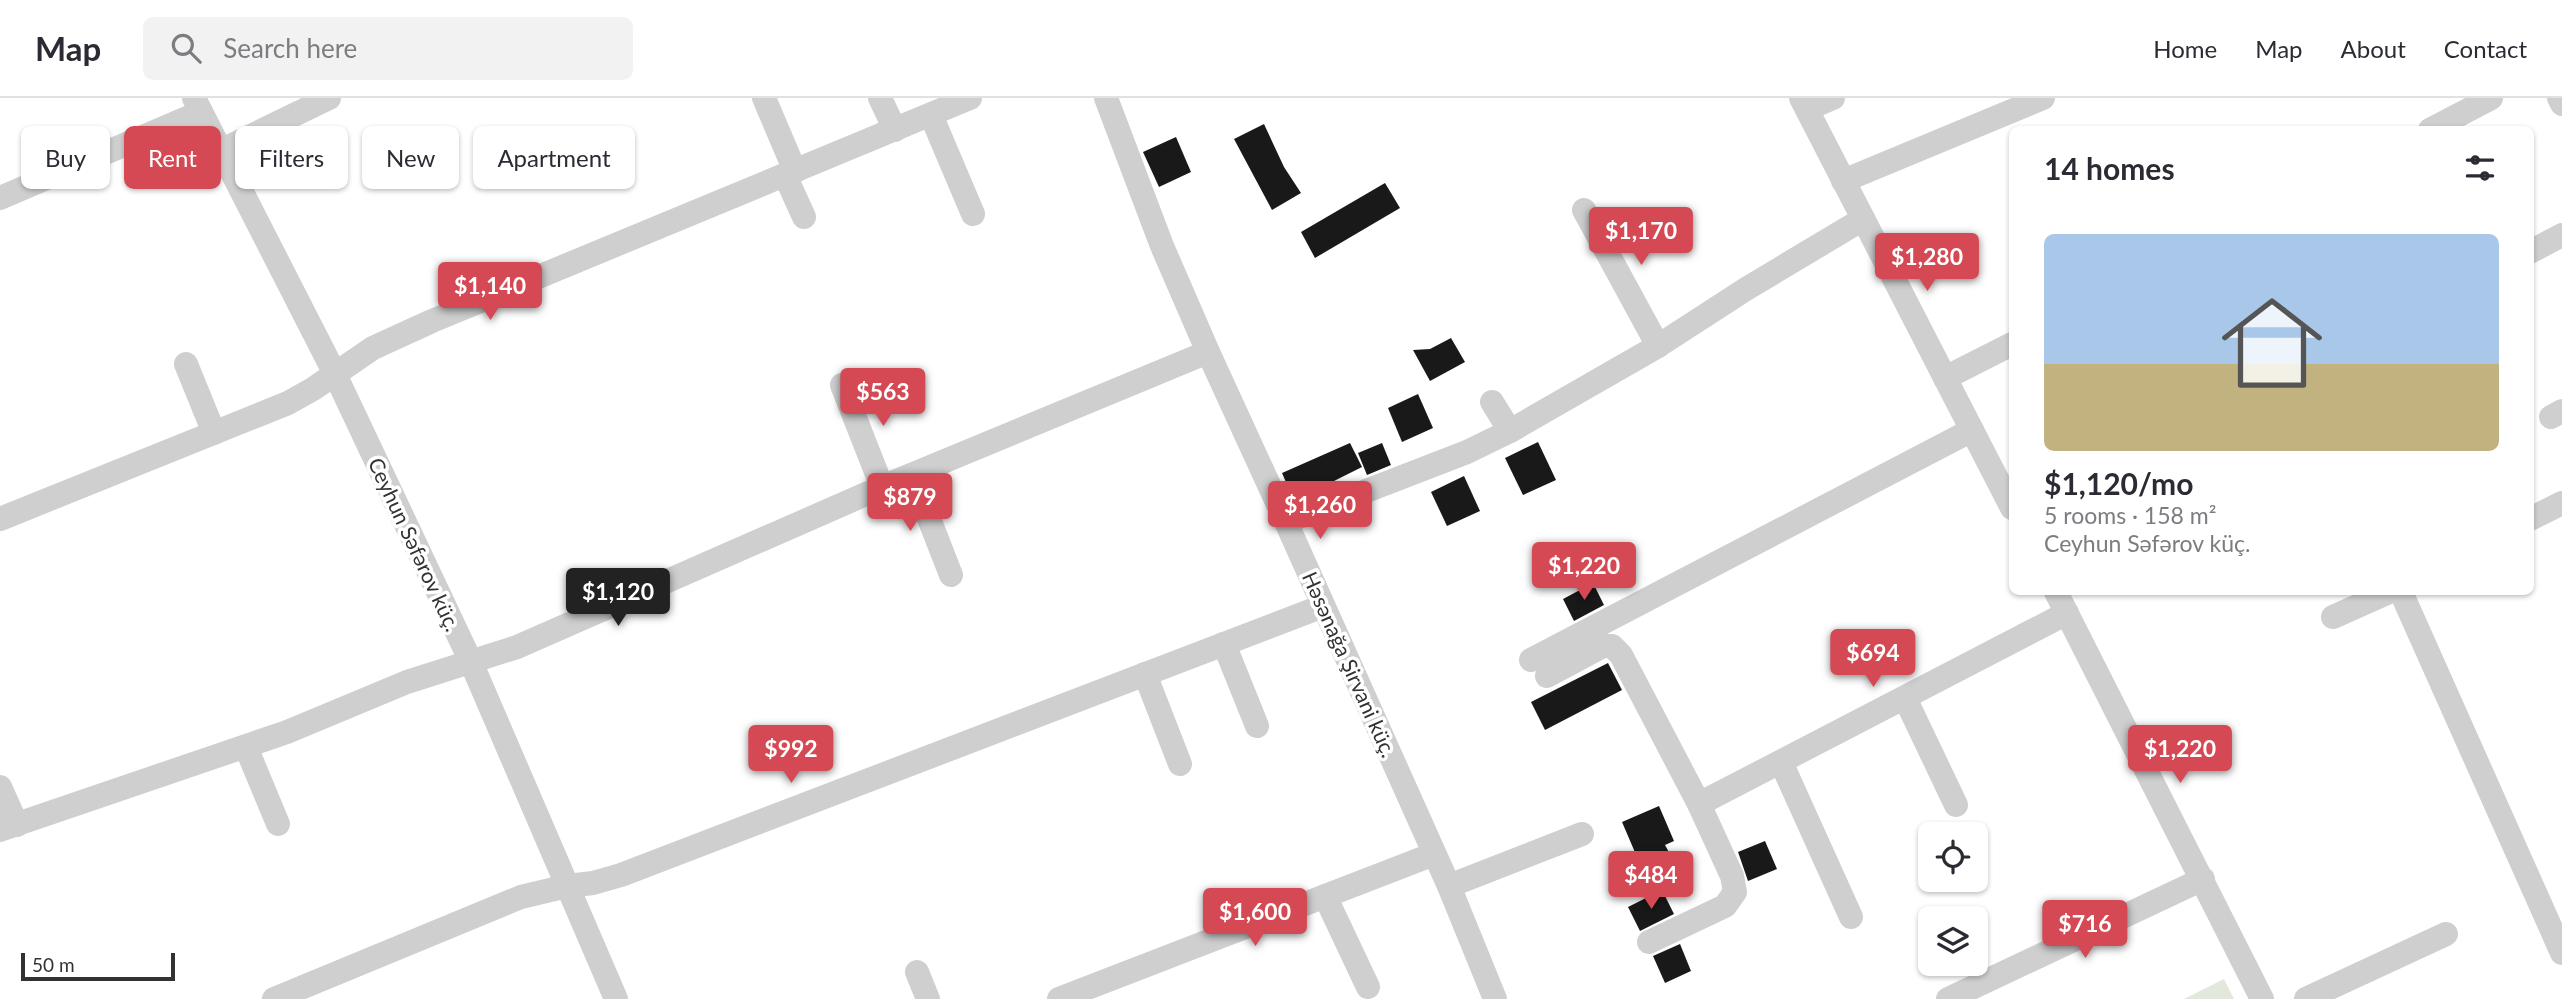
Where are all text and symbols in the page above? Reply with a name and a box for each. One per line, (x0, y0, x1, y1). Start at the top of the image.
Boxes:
search box (143, 17, 633, 80)
text: Map (35, 28, 101, 68)
icon: search (167, 29, 205, 67)
text: Search here (223, 32, 357, 64)
text: Home (2153, 34, 2217, 63)
text: Map (2255, 34, 2303, 63)
text: About (2341, 34, 2406, 63)
text: Contact (2444, 34, 2527, 63)
chip: Buy (21, 126, 110, 189)
chip: Rent (124, 126, 221, 189)
chip: Filters (235, 126, 348, 189)
chip: New (362, 126, 459, 189)
chip: Apartment (473, 126, 635, 189)
icon: filters (2461, 149, 2499, 187)
text: 14 homes (2044, 150, 2175, 186)
pin: $1,170 (1584, 208, 1698, 267)
text: $1,170 (1605, 216, 1677, 244)
pin: $1,280 (1870, 234, 1984, 293)
text: $1,280 (1891, 242, 1963, 270)
pin: $1,140 (433, 262, 547, 322)
text: $1,140 (454, 271, 526, 299)
icon: home (2209, 280, 2335, 406)
pin: $563 (842, 368, 924, 428)
text: $563 (856, 377, 910, 405)
street label: Ceyhun Səfərov küç. (364, 453, 466, 635)
text: $1,120/mo (2044, 465, 2193, 501)
pin: $879 (869, 474, 951, 533)
text: $879 (883, 482, 937, 510)
pin: $1,260 (1263, 482, 1377, 541)
text: $1,260 (1284, 490, 1356, 518)
text: 5 rooms · 158 m² (2044, 501, 2216, 529)
text: Ceyhun Səfərov küç. (2044, 529, 2250, 557)
pin: $1,220 (1527, 542, 1641, 602)
text: $1,220 (1548, 551, 1620, 579)
street label: Həsənağa Şirvani küç. (1298, 567, 1402, 761)
pin: $1,120 (561, 568, 675, 628)
text: $1,120 (582, 577, 654, 605)
pin: $694 (1832, 630, 1914, 689)
text: $694 (1846, 638, 1900, 666)
pin: $992 (750, 726, 832, 785)
pin: $1,220 (2123, 726, 2237, 785)
text: $992 (764, 734, 818, 762)
text: $1,220 (2144, 734, 2216, 762)
map controls (1918, 822, 1988, 976)
button: locate (1918, 822, 1988, 892)
pin: $484 (1610, 852, 1692, 911)
text: $484 (1624, 860, 1678, 888)
pin: $1,600 (1198, 888, 1312, 948)
text: $1,600 (1219, 897, 1291, 925)
pin: $716 (2044, 900, 2126, 960)
button: layers (1918, 906, 1988, 976)
text: $716 (2058, 909, 2112, 937)
scale bar (21, 950, 175, 982)
text: 50 m (32, 953, 75, 976)

